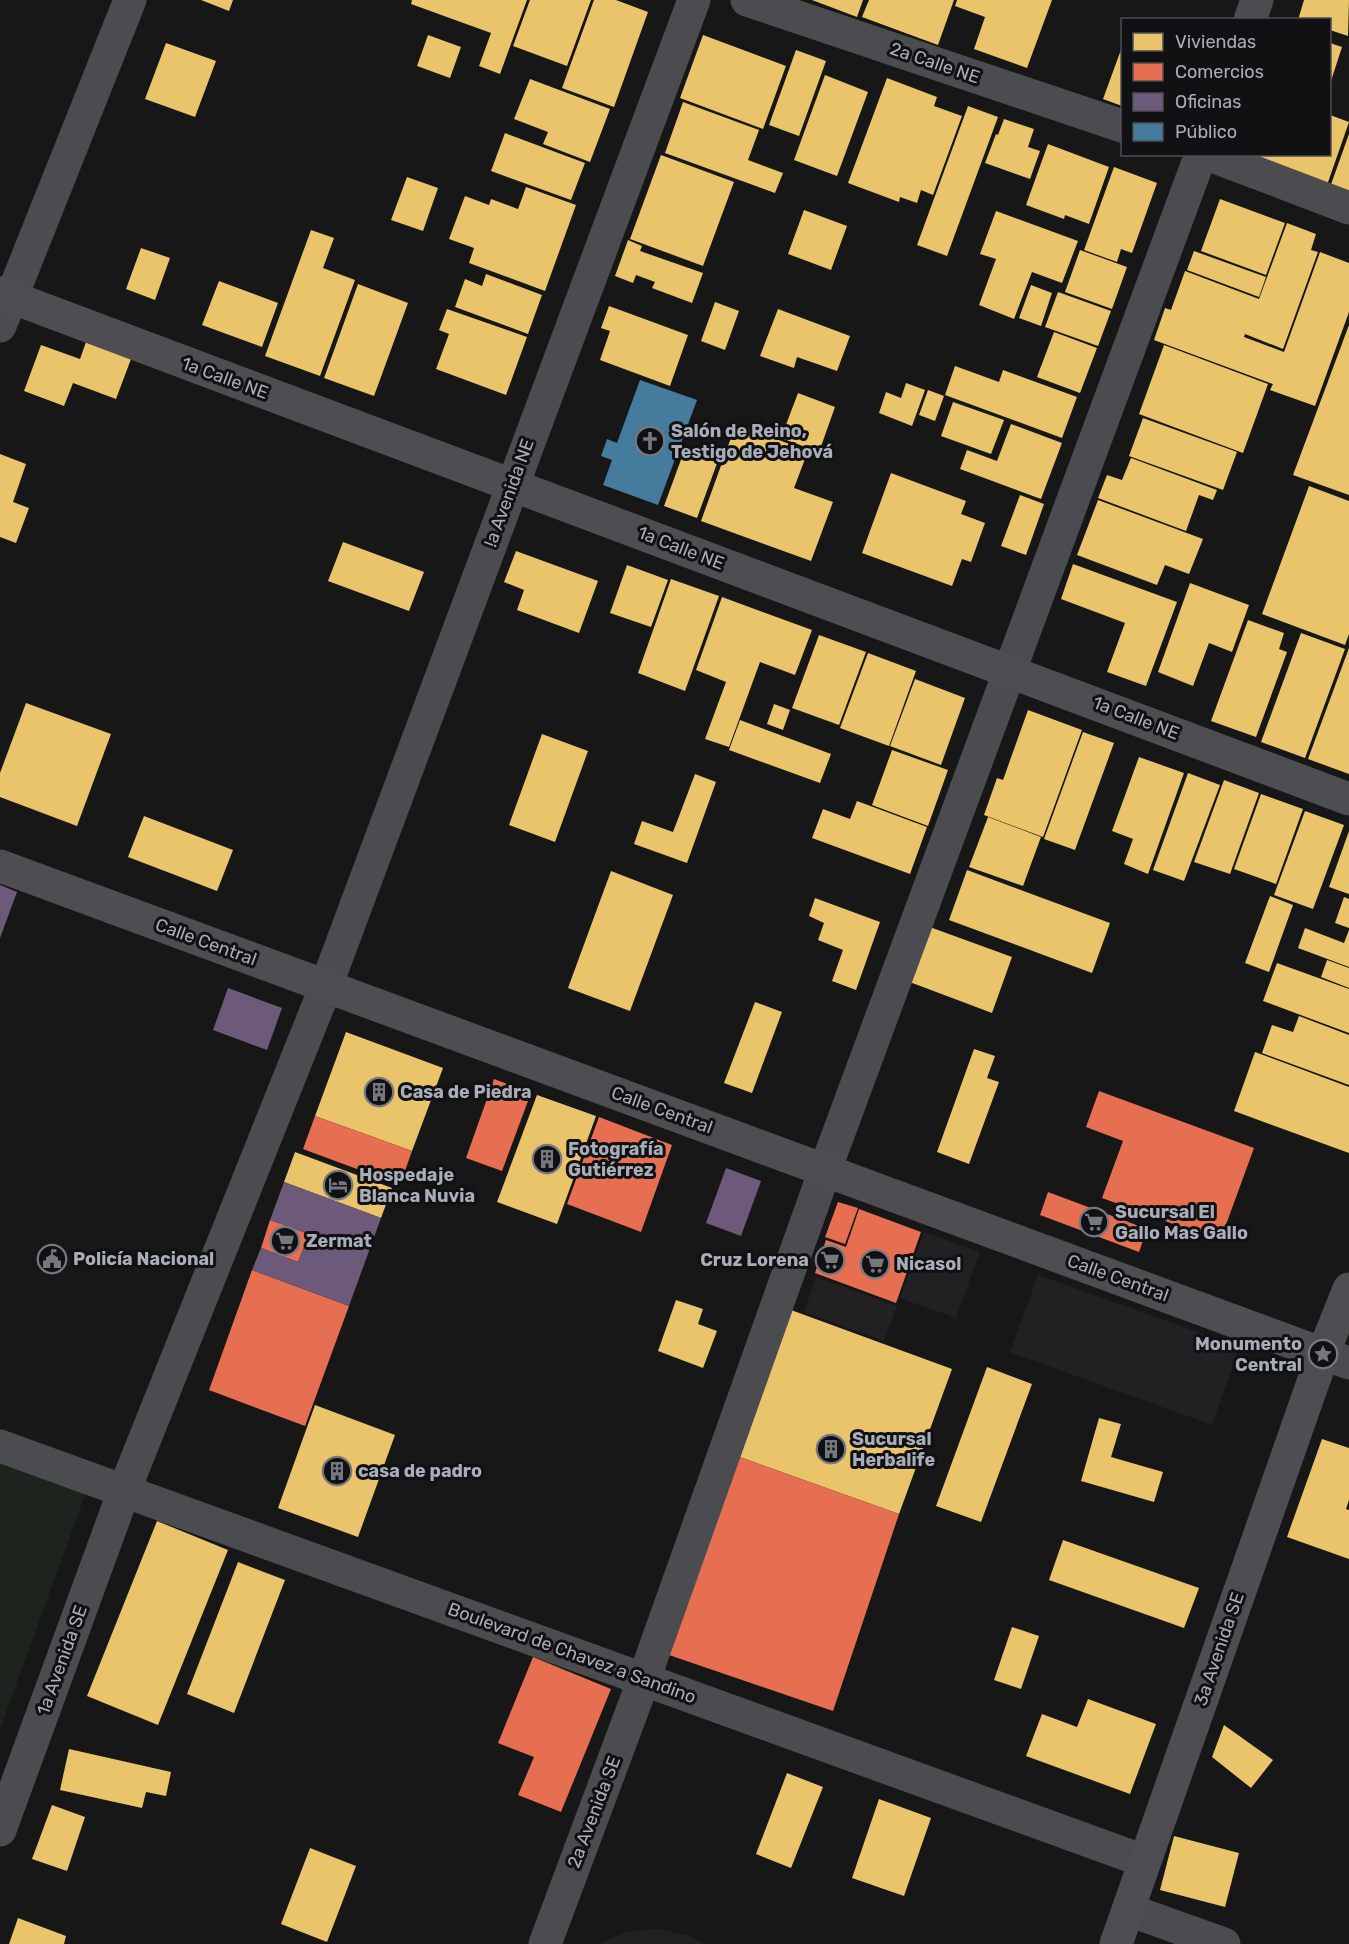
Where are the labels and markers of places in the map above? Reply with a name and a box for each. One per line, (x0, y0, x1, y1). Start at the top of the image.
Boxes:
place label: Salón de Reino, Testigo de Jehová (671, 420, 833, 463)
church icon: Salón de Reino, Testigo de Jehová (634, 425, 666, 457)
building icon: Casa de Piedra (363, 1076, 395, 1108)
place label: Casa de Piedra (400, 1081, 532, 1103)
place label: Fotografía Gutiérrez (568, 1138, 664, 1181)
building icon: Fotografía Gutiérrez (531, 1143, 563, 1175)
place label: Hospedaje Blanca Nuvia (359, 1164, 475, 1207)
hotel icon: Hospedaje Blanca Nuvia (322, 1169, 354, 1201)
place label: Sucursal El Gallo Mas Gallo (1115, 1201, 1248, 1244)
supermarket icon: Sucursal El Gallo Mas Gallo (1078, 1206, 1110, 1238)
supermarket icon: Zermat (269, 1225, 301, 1257)
place label: Zermat (306, 1230, 372, 1252)
public building icon: Policía Nacional (36, 1243, 68, 1275)
supermarket icon: Cruz Lorena (814, 1244, 846, 1276)
place label: Policía Nacional (73, 1248, 214, 1270)
supermarket icon: Nicasol (859, 1248, 891, 1280)
place label: Cruz Lorena (700, 1249, 809, 1271)
place label: Nicasol (896, 1253, 961, 1275)
place label: Monumento Central (1195, 1333, 1302, 1376)
place icon: Monumento Central (1307, 1338, 1339, 1370)
place label: Sucursal Herbalife (852, 1428, 935, 1471)
building icon: Sucursal Herbalife (815, 1433, 847, 1465)
building icon: casa de padro (321, 1455, 353, 1487)
place label: casa de padro (358, 1460, 482, 1482)

